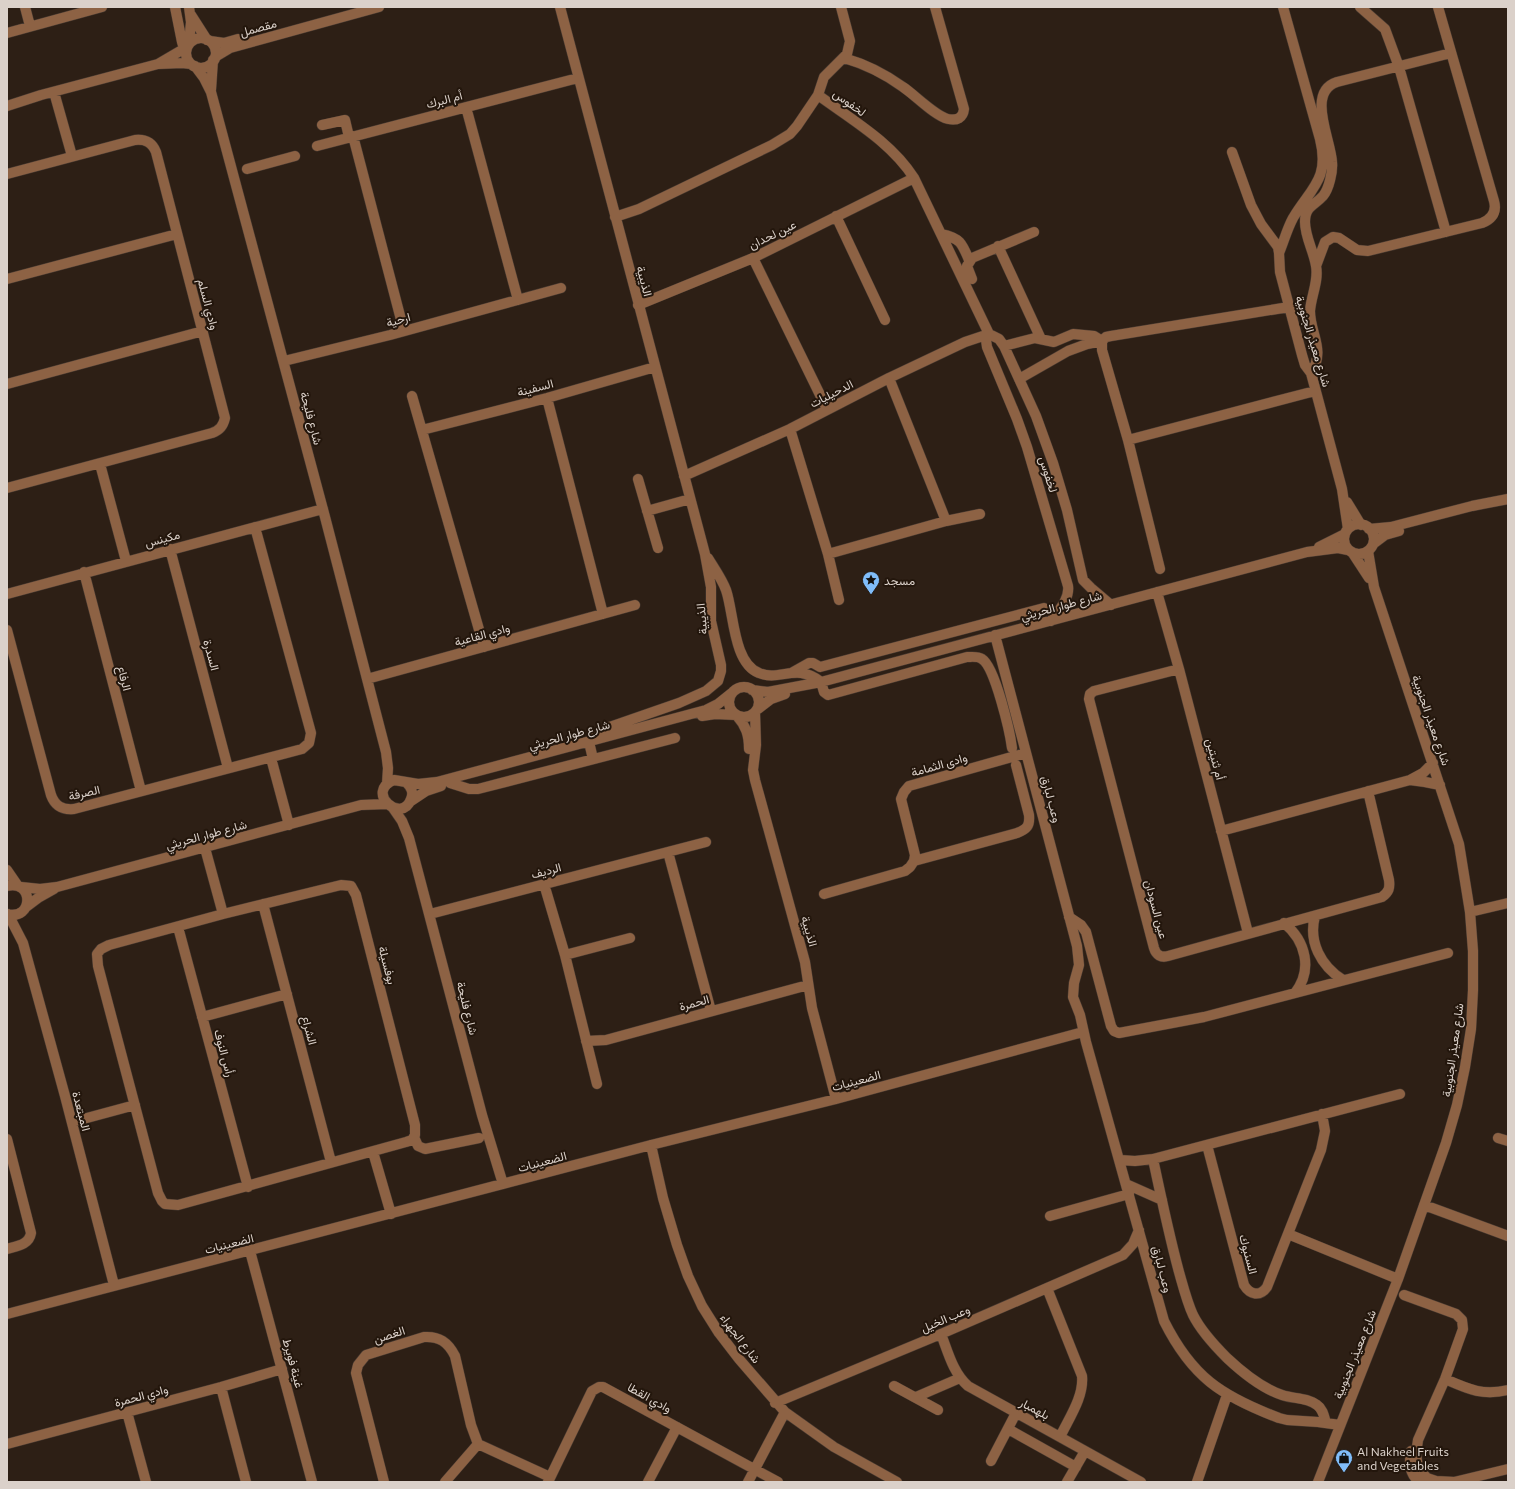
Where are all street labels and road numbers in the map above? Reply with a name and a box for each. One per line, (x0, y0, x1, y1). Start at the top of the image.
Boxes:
street label: مقصمل (238, 15, 278, 41)
street label: لخفوس (830, 85, 869, 120)
street label: أم البرك (424, 87, 464, 112)
street label: عين لحدان (746, 217, 799, 253)
street label: الذيبية (633, 264, 656, 298)
street label: وادي السلم (192, 277, 223, 332)
street label: شارع معيذر الجنوبية (1291, 294, 1335, 389)
street label: ارحية (384, 309, 412, 331)
street label: السفينة (515, 375, 555, 400)
street label: الدحيليات (807, 376, 855, 411)
street label: شارع فليحة (295, 390, 326, 447)
street label: لخفوس (1035, 454, 1061, 494)
street label: مكينس (143, 527, 182, 551)
street label: شارع طوار الحريثي (1019, 587, 1104, 626)
street label: الذيبية (693, 603, 710, 635)
street label: وادي القاعية (453, 620, 512, 652)
street label: السدرة (199, 638, 223, 673)
street label: الرفاع (112, 664, 135, 693)
street label: شارع معيذر الجنوبية (1407, 673, 1454, 768)
street label: شارع طوار الحريثي (527, 716, 612, 755)
street label: أم ثنيتين (1202, 737, 1228, 782)
street label: وادى الثمامة (909, 749, 969, 781)
street label: وعب لبارق (1037, 774, 1065, 824)
street label: الصرفة (67, 782, 102, 804)
street label: شارع طوار الحريثي (164, 816, 249, 855)
street label: الرديف (529, 859, 563, 883)
street label: عين السودان (1140, 878, 1172, 940)
street label: الذيبية (798, 914, 821, 948)
street label: بوفسيلة (374, 944, 400, 986)
street label: شارع فليحة (452, 980, 481, 1037)
street label: الحمرة (677, 991, 711, 1015)
street label: شارع معيذر الجنوبية (1438, 1002, 1468, 1098)
street label: الشراع (296, 1014, 321, 1047)
street label: رأس النوف (210, 1028, 238, 1079)
street label: الضعينيات (830, 1067, 882, 1094)
street label: المبتعدة (69, 1090, 94, 1133)
street label: الضعينيات (516, 1148, 568, 1175)
street label: الضعينيات (203, 1230, 255, 1257)
street label: السنبوك (1235, 1233, 1261, 1276)
street label: وعب لبارق (1148, 1244, 1176, 1294)
street label: وعب الخيل (918, 1301, 973, 1336)
street label: شارع معيذر الجنوبية (1330, 1307, 1381, 1402)
street label: شارع الجهراء (715, 1311, 764, 1367)
street label: الغصن (372, 1322, 407, 1348)
street label: غينة فويرط (279, 1337, 307, 1390)
street label: وادي القطا (624, 1379, 674, 1418)
street label: وادي الحمرة (113, 1381, 171, 1413)
street label: بلهمبار (1016, 1394, 1052, 1423)

